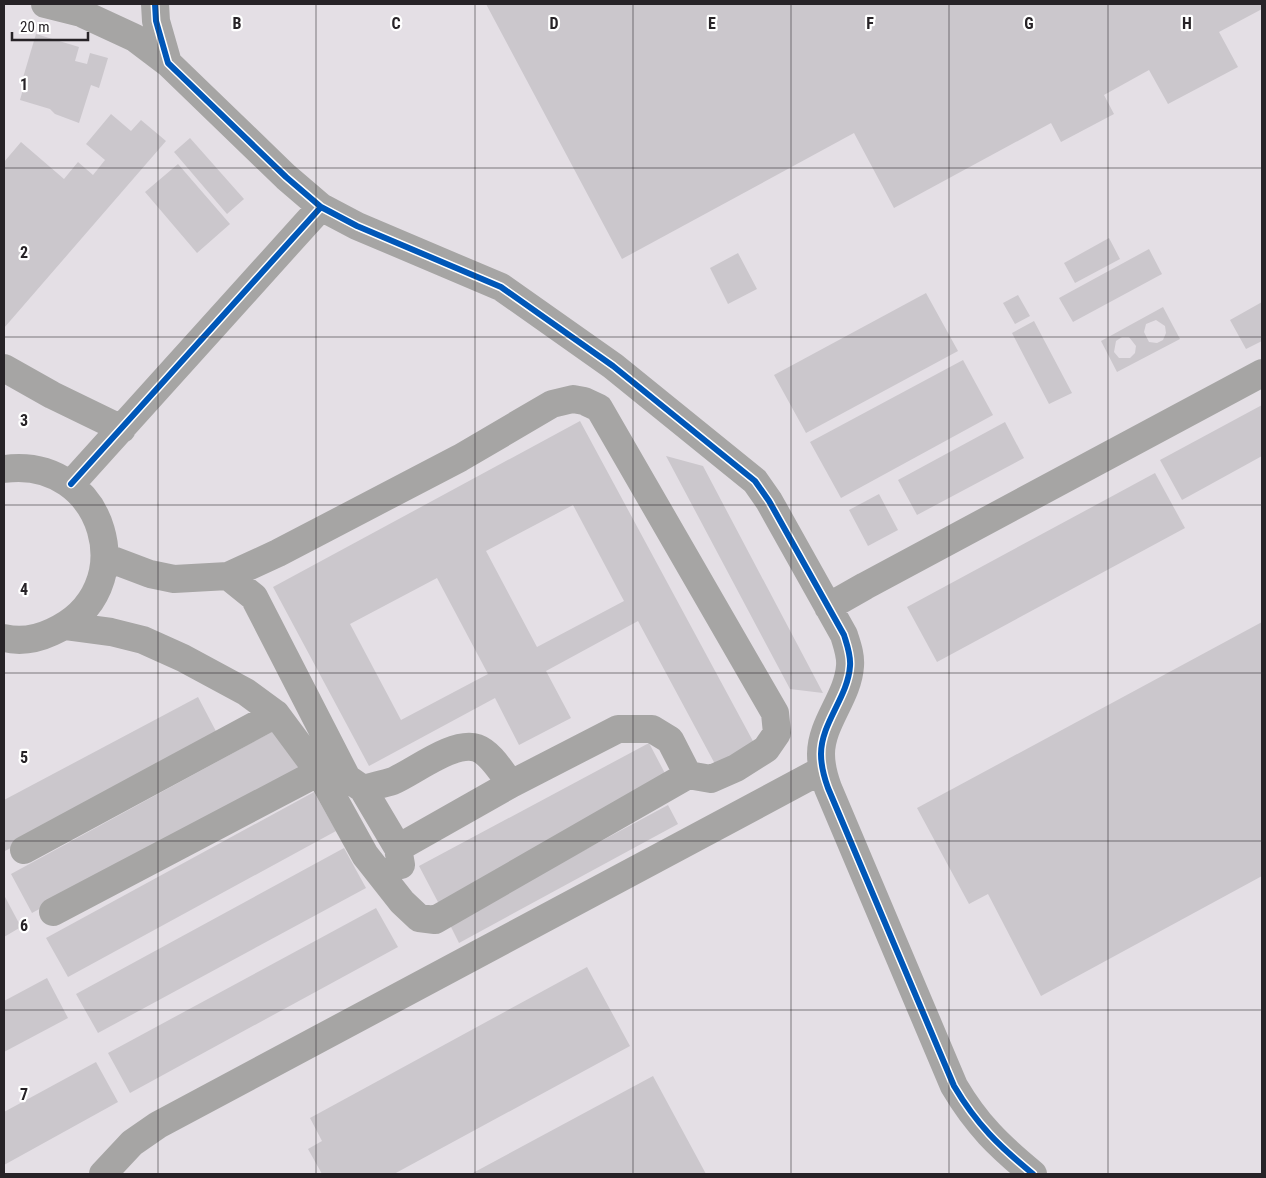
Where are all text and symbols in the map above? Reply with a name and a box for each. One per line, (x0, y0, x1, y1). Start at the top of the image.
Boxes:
scale bar (12, 10, 89, 42)
text: B (233, 14, 242, 33)
text: C (391, 14, 401, 33)
text: D (549, 14, 559, 33)
text: E (708, 14, 716, 33)
text: F (866, 14, 874, 33)
text: G (1024, 14, 1034, 33)
text: H (1182, 14, 1192, 33)
text: 20 m (20, 18, 50, 36)
text: 1 (20, 75, 28, 94)
text: 2 (20, 243, 28, 262)
text: 3 (20, 411, 28, 430)
text: 4 (20, 580, 28, 599)
text: 5 (20, 748, 28, 767)
text: 6 (20, 916, 28, 935)
text: 7 (20, 1085, 28, 1104)

